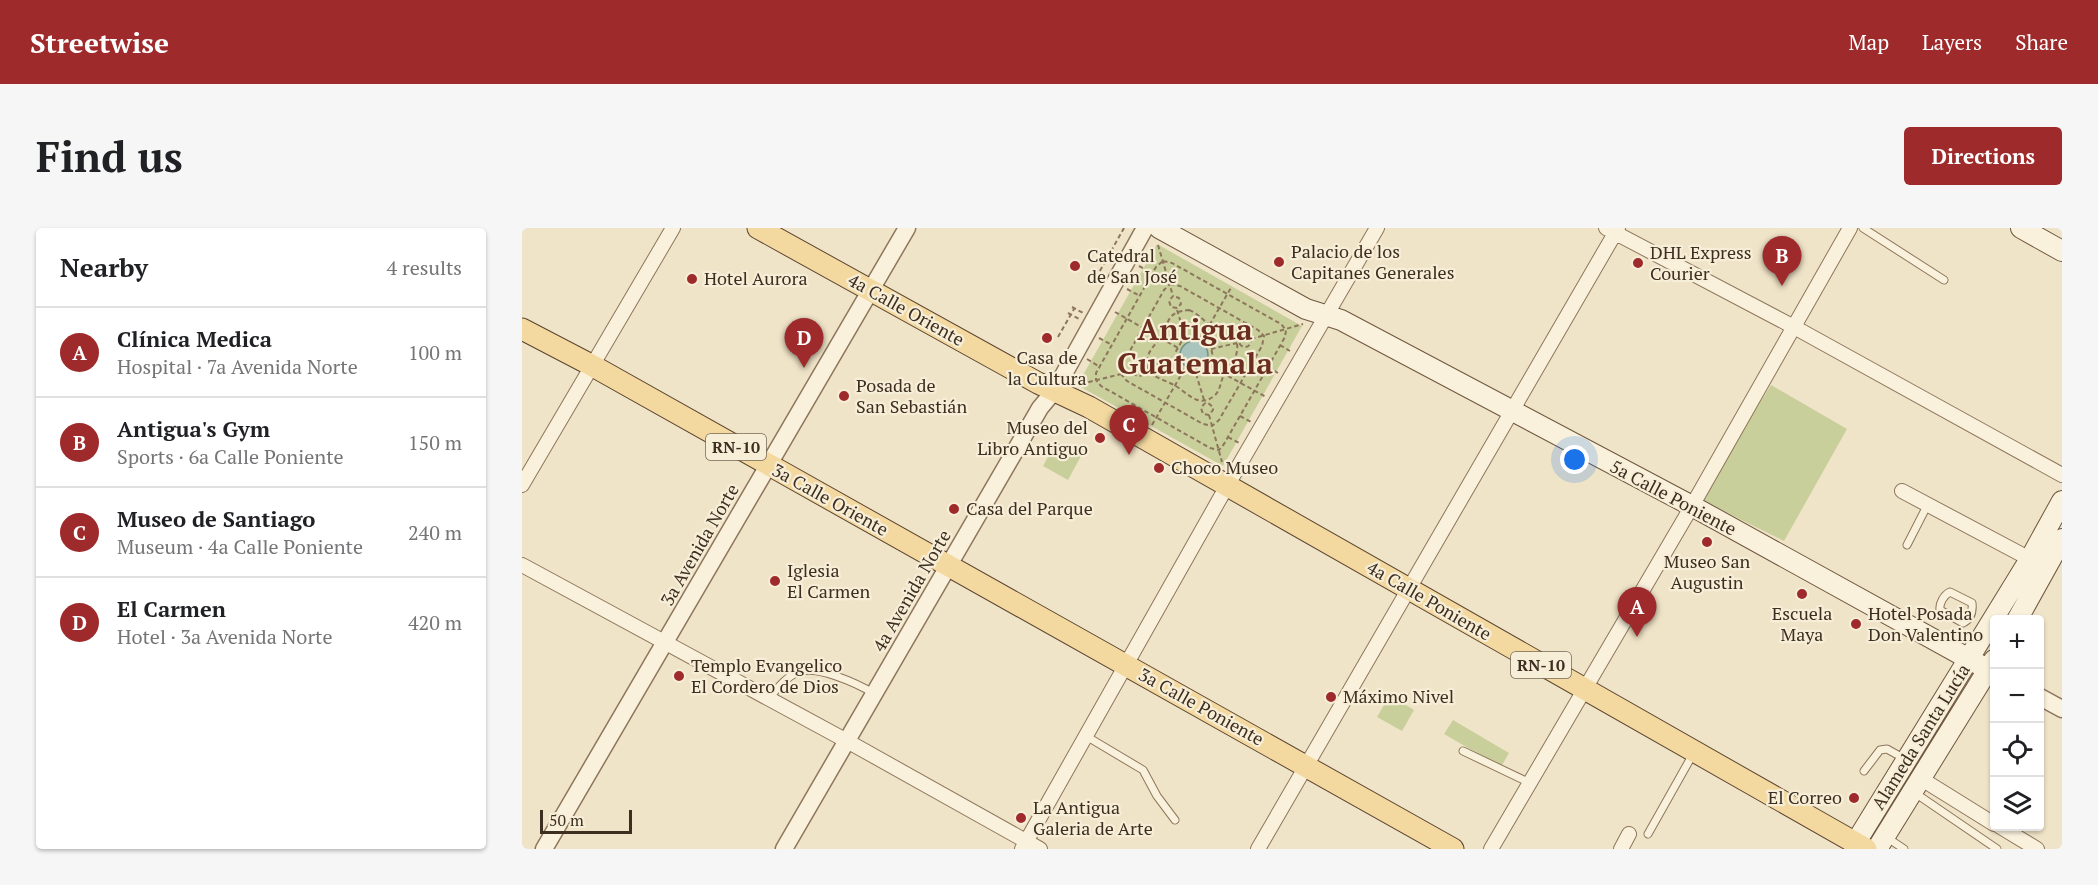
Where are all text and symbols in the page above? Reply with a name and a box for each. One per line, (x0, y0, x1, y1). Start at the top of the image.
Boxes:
text: Streetwise (30, 24, 169, 61)
text: Map (1848, 28, 1889, 56)
text: Layers (1922, 28, 1982, 56)
text: Share (2015, 28, 2068, 56)
button: Directions (1904, 127, 2062, 185)
text: Find us (36, 128, 183, 184)
pin: B (1762, 236, 1802, 286)
place label: Palacio de los Capitanes Generales (1291, 239, 1454, 284)
place label: DHL Express Courier (1650, 240, 1752, 285)
place label: Catedral de San José (1087, 243, 1177, 288)
text: Nearby (60, 250, 148, 284)
text: 4 results (387, 254, 462, 281)
marker: Palacio de los Capitanes Generales (1272, 255, 1286, 269)
marker: DHL Express Courier (1631, 256, 1645, 270)
marker: Catedral de San José (1068, 259, 1082, 273)
place label: Hotel Aurora (704, 266, 808, 290)
street label: 4a Calle Oriente (844, 267, 969, 351)
marker: Hotel Aurora (685, 272, 699, 286)
district label: Antigua Guatemala (1117, 309, 1273, 383)
pin: D (784, 318, 824, 368)
text: Clínica Medica (117, 324, 272, 353)
marker: Casa de la Cultura (1040, 331, 1054, 345)
text: A (72, 339, 87, 366)
text: 100 m (408, 339, 462, 366)
place label: Casa de la Cultura (1007, 345, 1087, 390)
text: Hospital · 7a Avenida Norte (117, 353, 358, 380)
place label: Posada de San Sebastián (856, 373, 967, 418)
marker: Posada de San Sebastián (837, 389, 851, 403)
pin: C (1110, 406, 1148, 455)
text: Antigua's Gym (117, 414, 270, 443)
place label: Museo del Libro Antiguo (977, 415, 1088, 460)
text: B (73, 429, 86, 456)
text: 150 m (408, 429, 462, 456)
marker: Museo del Libro Antiguo (1093, 431, 1107, 445)
road number: RN-10 (706, 434, 766, 460)
text: Sports · 6a Calle Poniente (117, 443, 344, 470)
your location (1560, 445, 1589, 474)
street label: 5a Calle Poniente (1606, 454, 1741, 541)
place label: Choco Museo (1171, 455, 1278, 479)
street label: 3a Calle Oriente (768, 457, 893, 541)
marker: Choco Museo (1152, 461, 1166, 475)
street label: 3a Avenida Norte (655, 479, 744, 610)
place label: Casa del Parque (966, 496, 1093, 520)
marker: Casa del Parque (947, 502, 961, 516)
text: Museo de Santiago (117, 504, 315, 533)
text: C (73, 519, 86, 546)
text: 240 m (408, 519, 462, 546)
street label: 4a Avenida Norte (867, 525, 956, 656)
text: Museum · 4a Calle Poniente (117, 533, 363, 560)
marker: Museo San Augustin (1700, 535, 1714, 549)
place label: Museo San Augustin (1664, 549, 1751, 594)
street label: 4a Calle Poniente (1363, 555, 1496, 645)
place label: Iglesia El Carmen (787, 558, 870, 603)
marker: Iglesia El Carmen (768, 574, 782, 588)
marker: Escuela Maya (1795, 587, 1809, 601)
pin: A (1618, 588, 1656, 637)
text: El Carmen (117, 594, 226, 623)
place label: Escuela Maya (1772, 601, 1832, 646)
place label: Hotel Posada Don Valentino (1868, 601, 1983, 646)
text: D (72, 609, 87, 636)
text: 420 m (408, 609, 462, 636)
map controls (1990, 615, 2044, 831)
button: + (1990, 615, 2044, 669)
marker: Hotel Posada Don Valentino (1849, 617, 1863, 631)
text: Hotel · 3a Avenida Norte (117, 623, 333, 650)
road number: RN-10 (1511, 652, 1571, 678)
place label: Templo Evangelico El Cordero de Dios (691, 653, 842, 698)
street label: Alameda Santa Lucía (1866, 659, 1975, 814)
street label: 3a Calle Poniente (1135, 662, 1268, 750)
marker: Templo Evangelico El Cordero de Dios (672, 669, 686, 683)
button: − (1990, 669, 2044, 723)
place label: Máximo Nivel (1343, 684, 1454, 708)
marker: Máximo Nivel (1324, 690, 1338, 704)
button: locate (1990, 723, 2044, 777)
button: layers (1990, 777, 2044, 831)
place label: El Correo (1768, 785, 1842, 809)
marker: El Correo (1847, 791, 1861, 805)
place label: La Antigua Galeria de Arte (1033, 795, 1153, 840)
scale bar (540, 807, 632, 834)
text: 50 m (549, 809, 584, 831)
marker: La Antigua Galeria de Arte (1014, 811, 1028, 825)

